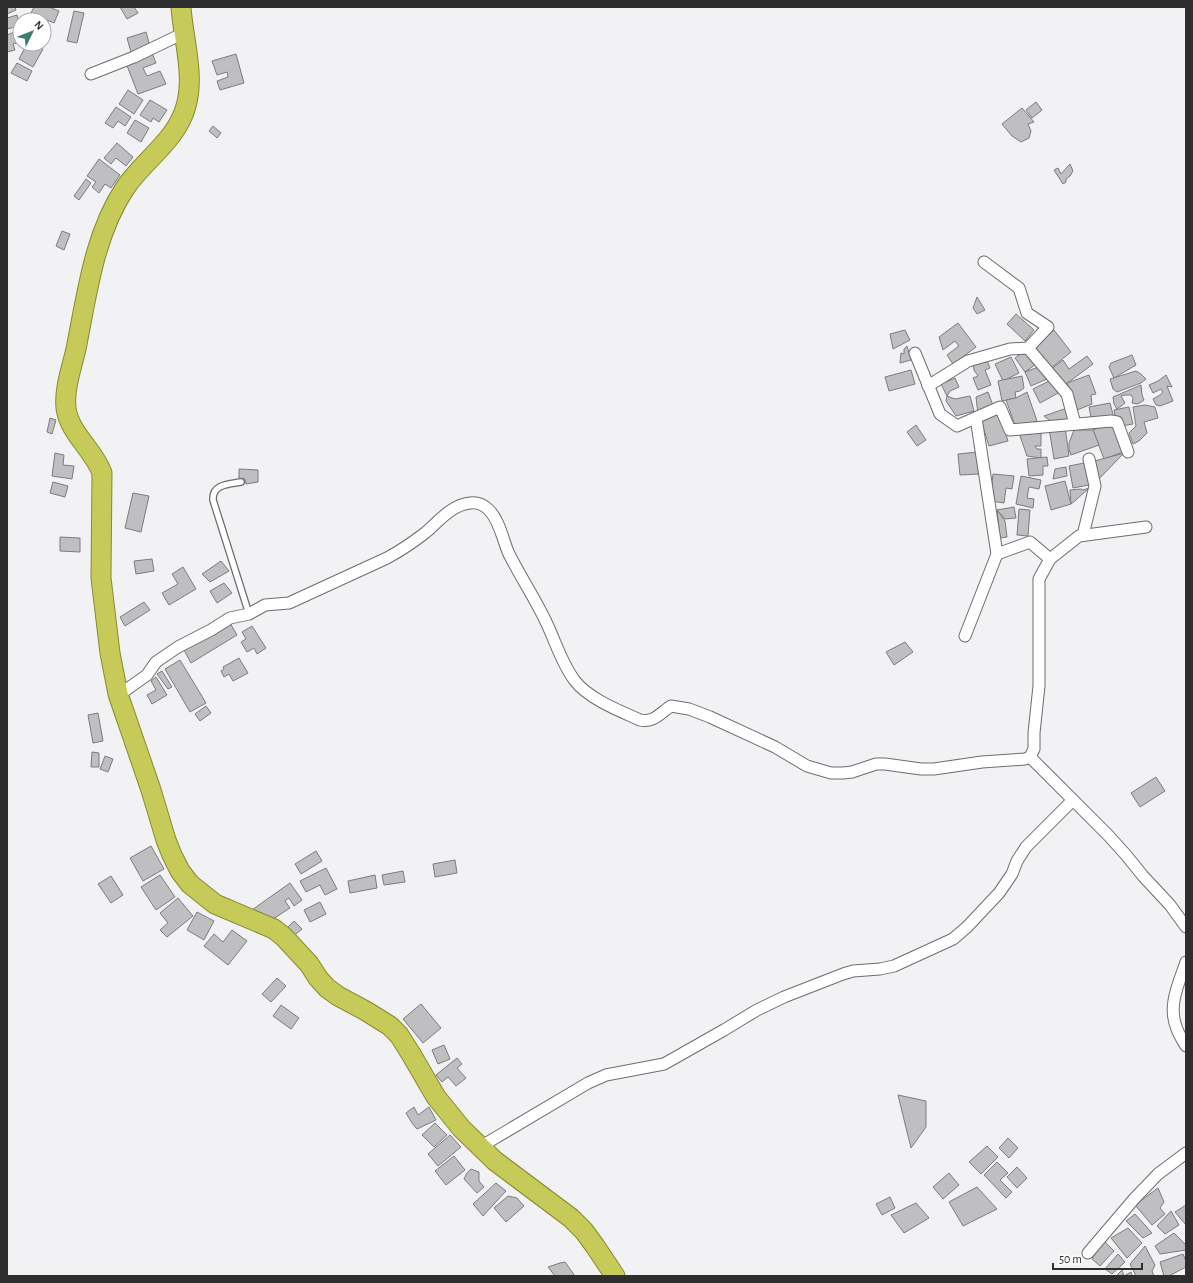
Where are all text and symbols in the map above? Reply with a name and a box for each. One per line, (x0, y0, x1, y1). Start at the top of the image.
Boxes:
north arrow (12, 12, 52, 52)
text: N (32, 19, 46, 32)
scale bar (1053, 1245, 1142, 1271)
text: 50 m (1059, 1253, 1082, 1265)

